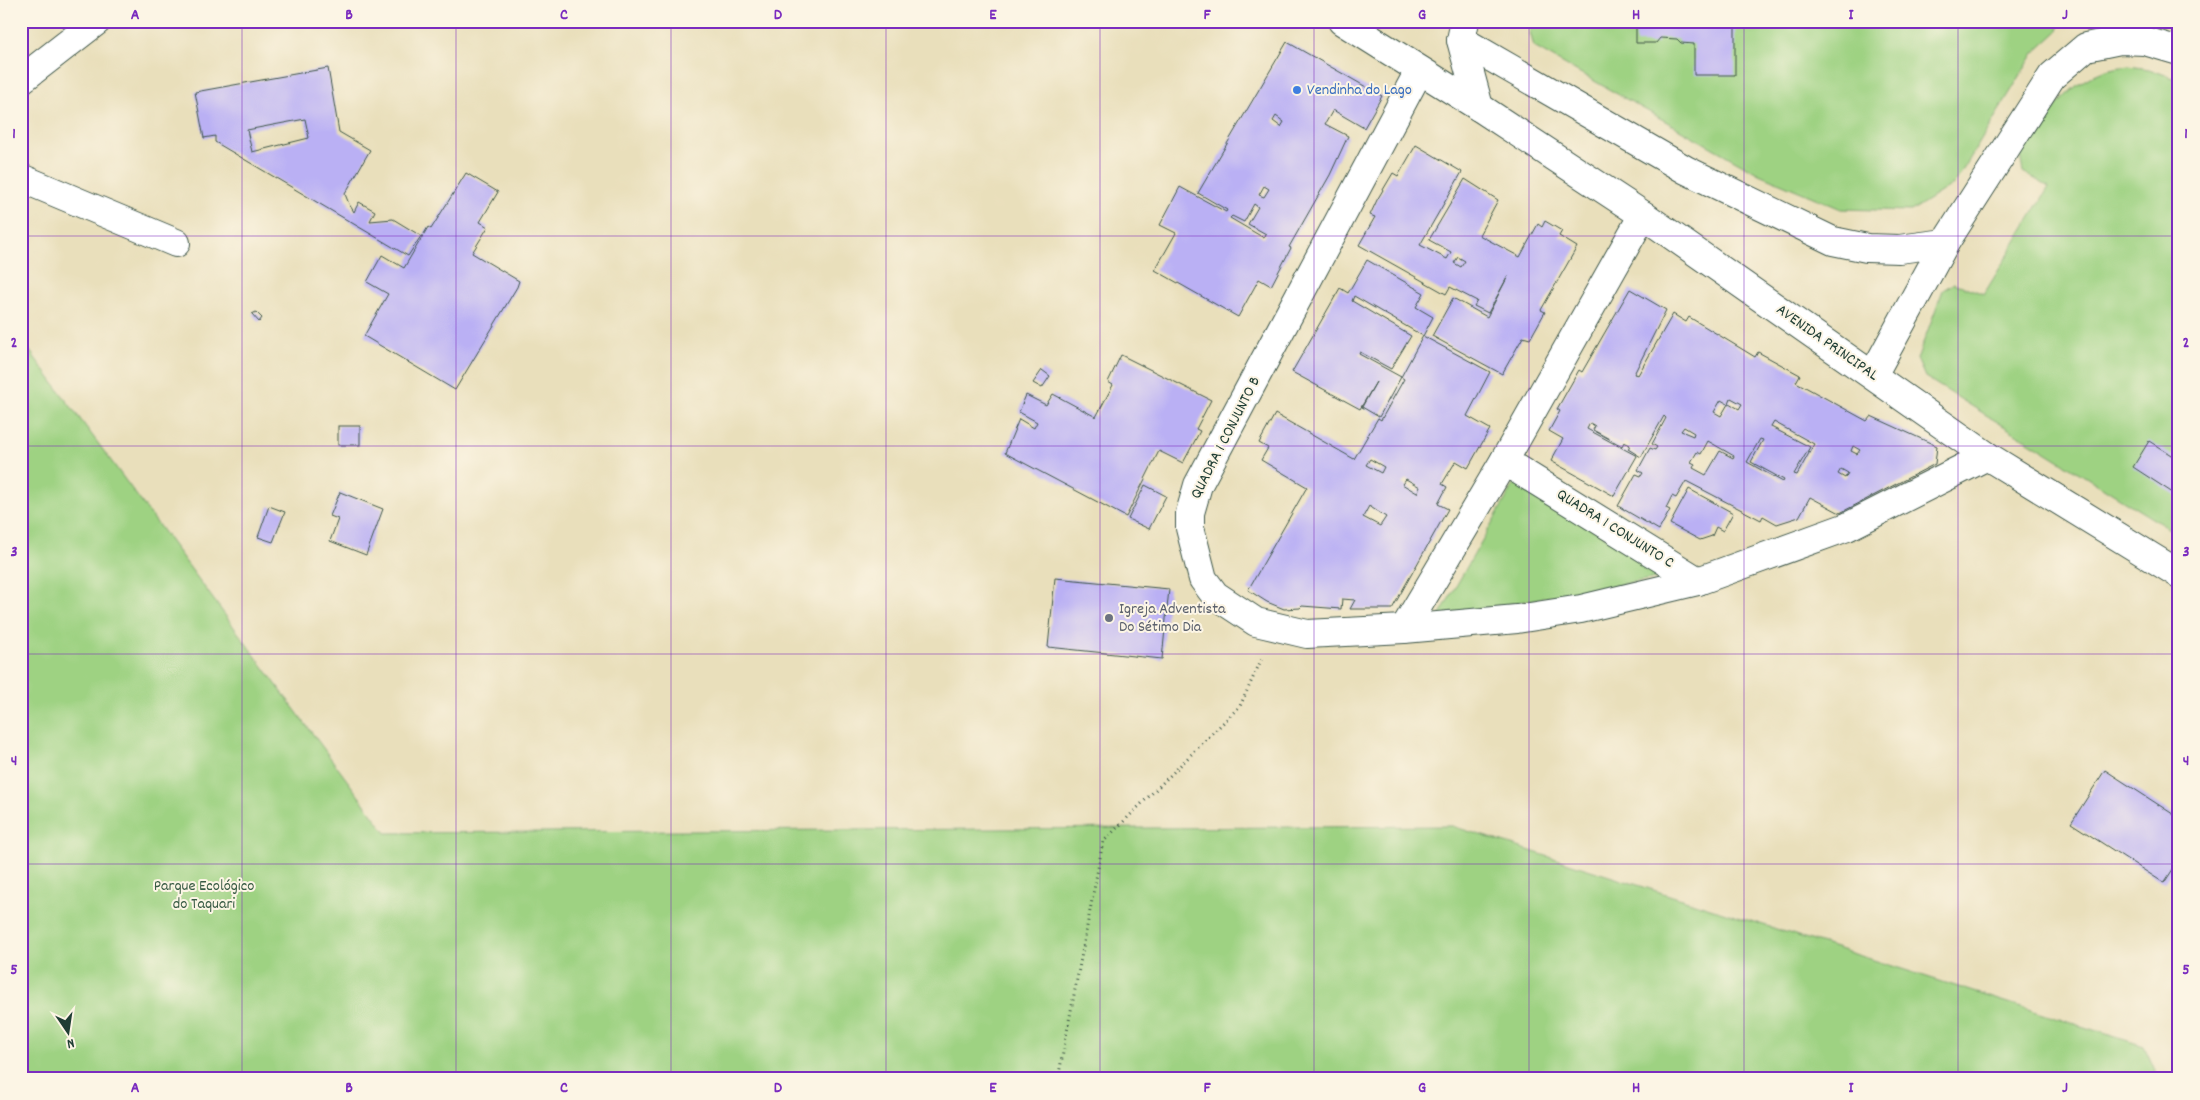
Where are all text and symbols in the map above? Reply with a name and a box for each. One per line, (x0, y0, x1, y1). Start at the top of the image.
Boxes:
text: A (131, 4, 140, 27)
text: B (345, 4, 353, 27)
text: C (560, 4, 568, 27)
text: D (774, 4, 783, 27)
text: E (989, 4, 997, 27)
text: F (1203, 4, 1211, 27)
text: G (1418, 4, 1426, 27)
text: H (1632, 4, 1640, 27)
text: I (1849, 4, 1855, 27)
text: J (2062, 4, 2068, 27)
place label: Vendinha do Lago (1307, 79, 1412, 102)
marker: Vendinha do Lago (1291, 84, 1303, 96)
text: 1 (12, 123, 16, 146)
text: 1 (2184, 123, 2188, 146)
street label: AVENIDA PRINCIPAL (1771, 299, 1883, 387)
text: 2 (11, 332, 18, 355)
text: 2 (2183, 332, 2190, 355)
street label: QUADRA 1 CONJUNTO B (1185, 373, 1267, 503)
street label: QUADRA 1 CONJUNTO C (1552, 483, 1678, 575)
text: 3 (10, 541, 18, 564)
text: 3 (2182, 541, 2190, 564)
place label: Igreja Adventista Do Sétimo Dia (1119, 598, 1226, 639)
marker: Igreja Adventista Do Sétimo Dia (1103, 612, 1115, 624)
text: 4 (11, 750, 17, 773)
text: 4 (2183, 750, 2189, 773)
park label: Parque Ecológico do Taquari (154, 875, 254, 916)
text: 5 (10, 959, 18, 982)
text: 5 (2182, 959, 2190, 982)
north arrow (42, 1008, 92, 1058)
text: N (65, 1032, 76, 1053)
text: A (131, 1077, 140, 1100)
text: B (345, 1077, 353, 1100)
text: C (560, 1077, 568, 1100)
text: D (774, 1077, 783, 1100)
text: E (989, 1077, 997, 1100)
text: F (1203, 1077, 1211, 1100)
text: G (1418, 1077, 1426, 1100)
text: H (1632, 1077, 1640, 1100)
text: I (1849, 1077, 1855, 1100)
text: J (2062, 1077, 2068, 1100)

